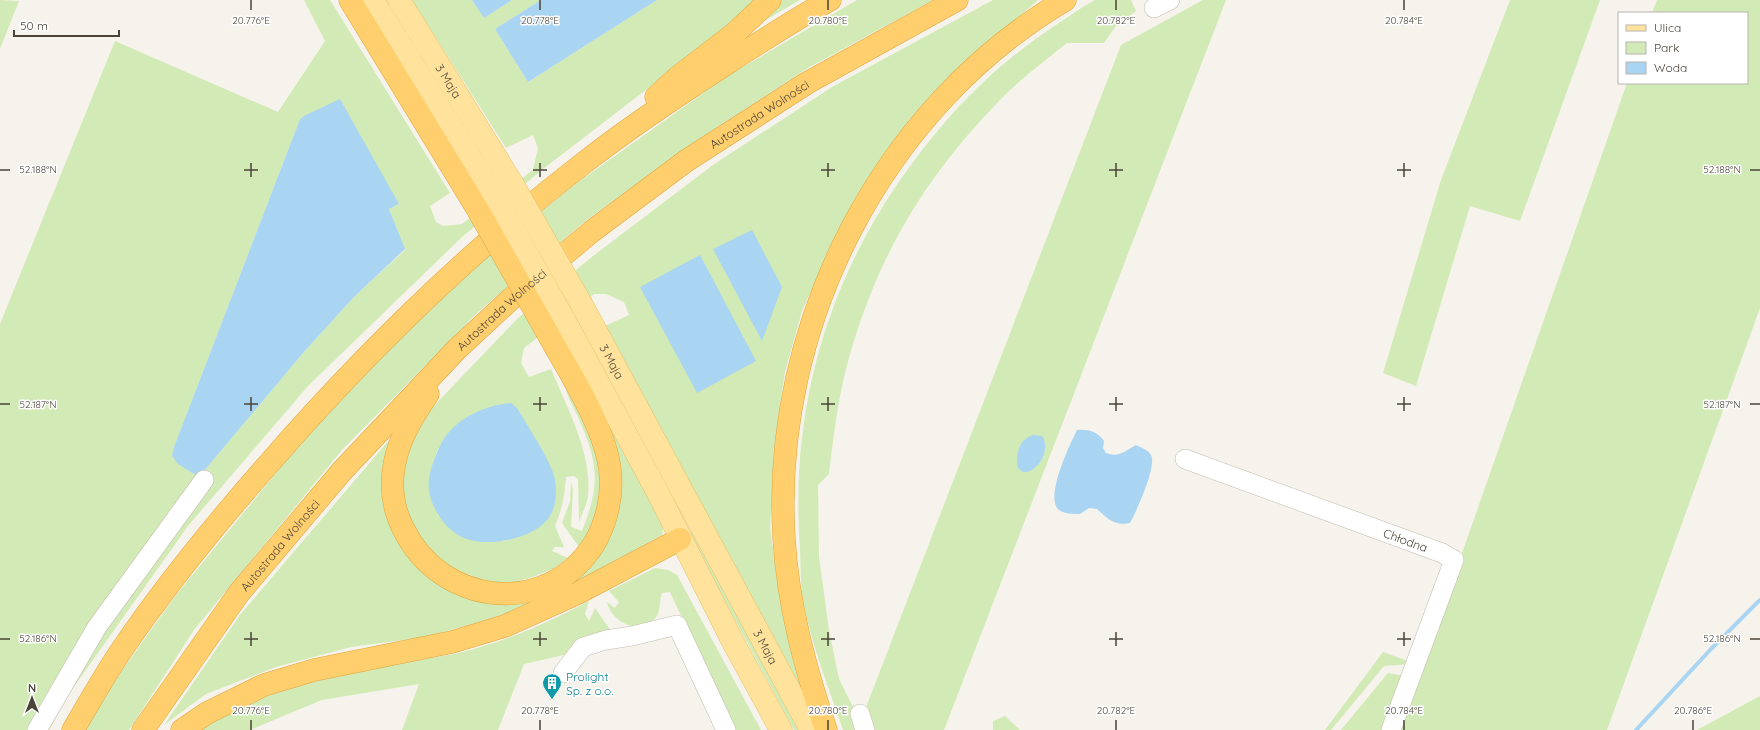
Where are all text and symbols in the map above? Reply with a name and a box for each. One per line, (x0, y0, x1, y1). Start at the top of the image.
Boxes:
scale bar (14, 12, 119, 38)
legend (1618, 12, 1748, 84)
text: 20.776°E (232, 14, 270, 27)
text: 20.778°E (521, 14, 559, 27)
text: 20.780°E (809, 14, 848, 27)
text: 20.782°E (1097, 14, 1136, 27)
text: 20.784°E (1385, 14, 1423, 27)
text: 50 m (20, 18, 48, 33)
text: Ulica (1654, 20, 1681, 35)
text: Park (1654, 40, 1679, 55)
text: Woda (1654, 60, 1687, 75)
street label: 3 Maja (433, 61, 465, 101)
street label: Autostrada Wolności (707, 76, 811, 151)
text: 52.188°N (19, 163, 57, 176)
text: 52.188°N (1703, 163, 1741, 176)
street label: Autostrada Wolności (453, 265, 549, 353)
street label: 3 Maja (597, 341, 628, 381)
text: 52.187°N (20, 398, 56, 411)
text: 52.187°N (1704, 398, 1740, 411)
street label: Autostrada Wolności (237, 496, 322, 594)
street label: Chłodna (1381, 525, 1430, 555)
street label: 3 Maja (751, 627, 782, 667)
text: 52.186°N (19, 632, 57, 645)
text: 52.186°N (1703, 632, 1741, 645)
place label: Prolight Sp. z o.o. (566, 669, 613, 698)
building icon: Prolight Sp. z o.o. (541, 672, 563, 700)
north arrow (12, 678, 52, 718)
text: N (28, 681, 36, 695)
text: 20.776°E (232, 704, 270, 717)
text: 20.778°E (521, 704, 559, 717)
text: 20.780°E (809, 704, 848, 717)
text: 20.782°E (1097, 704, 1136, 717)
text: 20.784°E (1385, 704, 1423, 717)
text: 20.786°E (1674, 704, 1712, 717)

